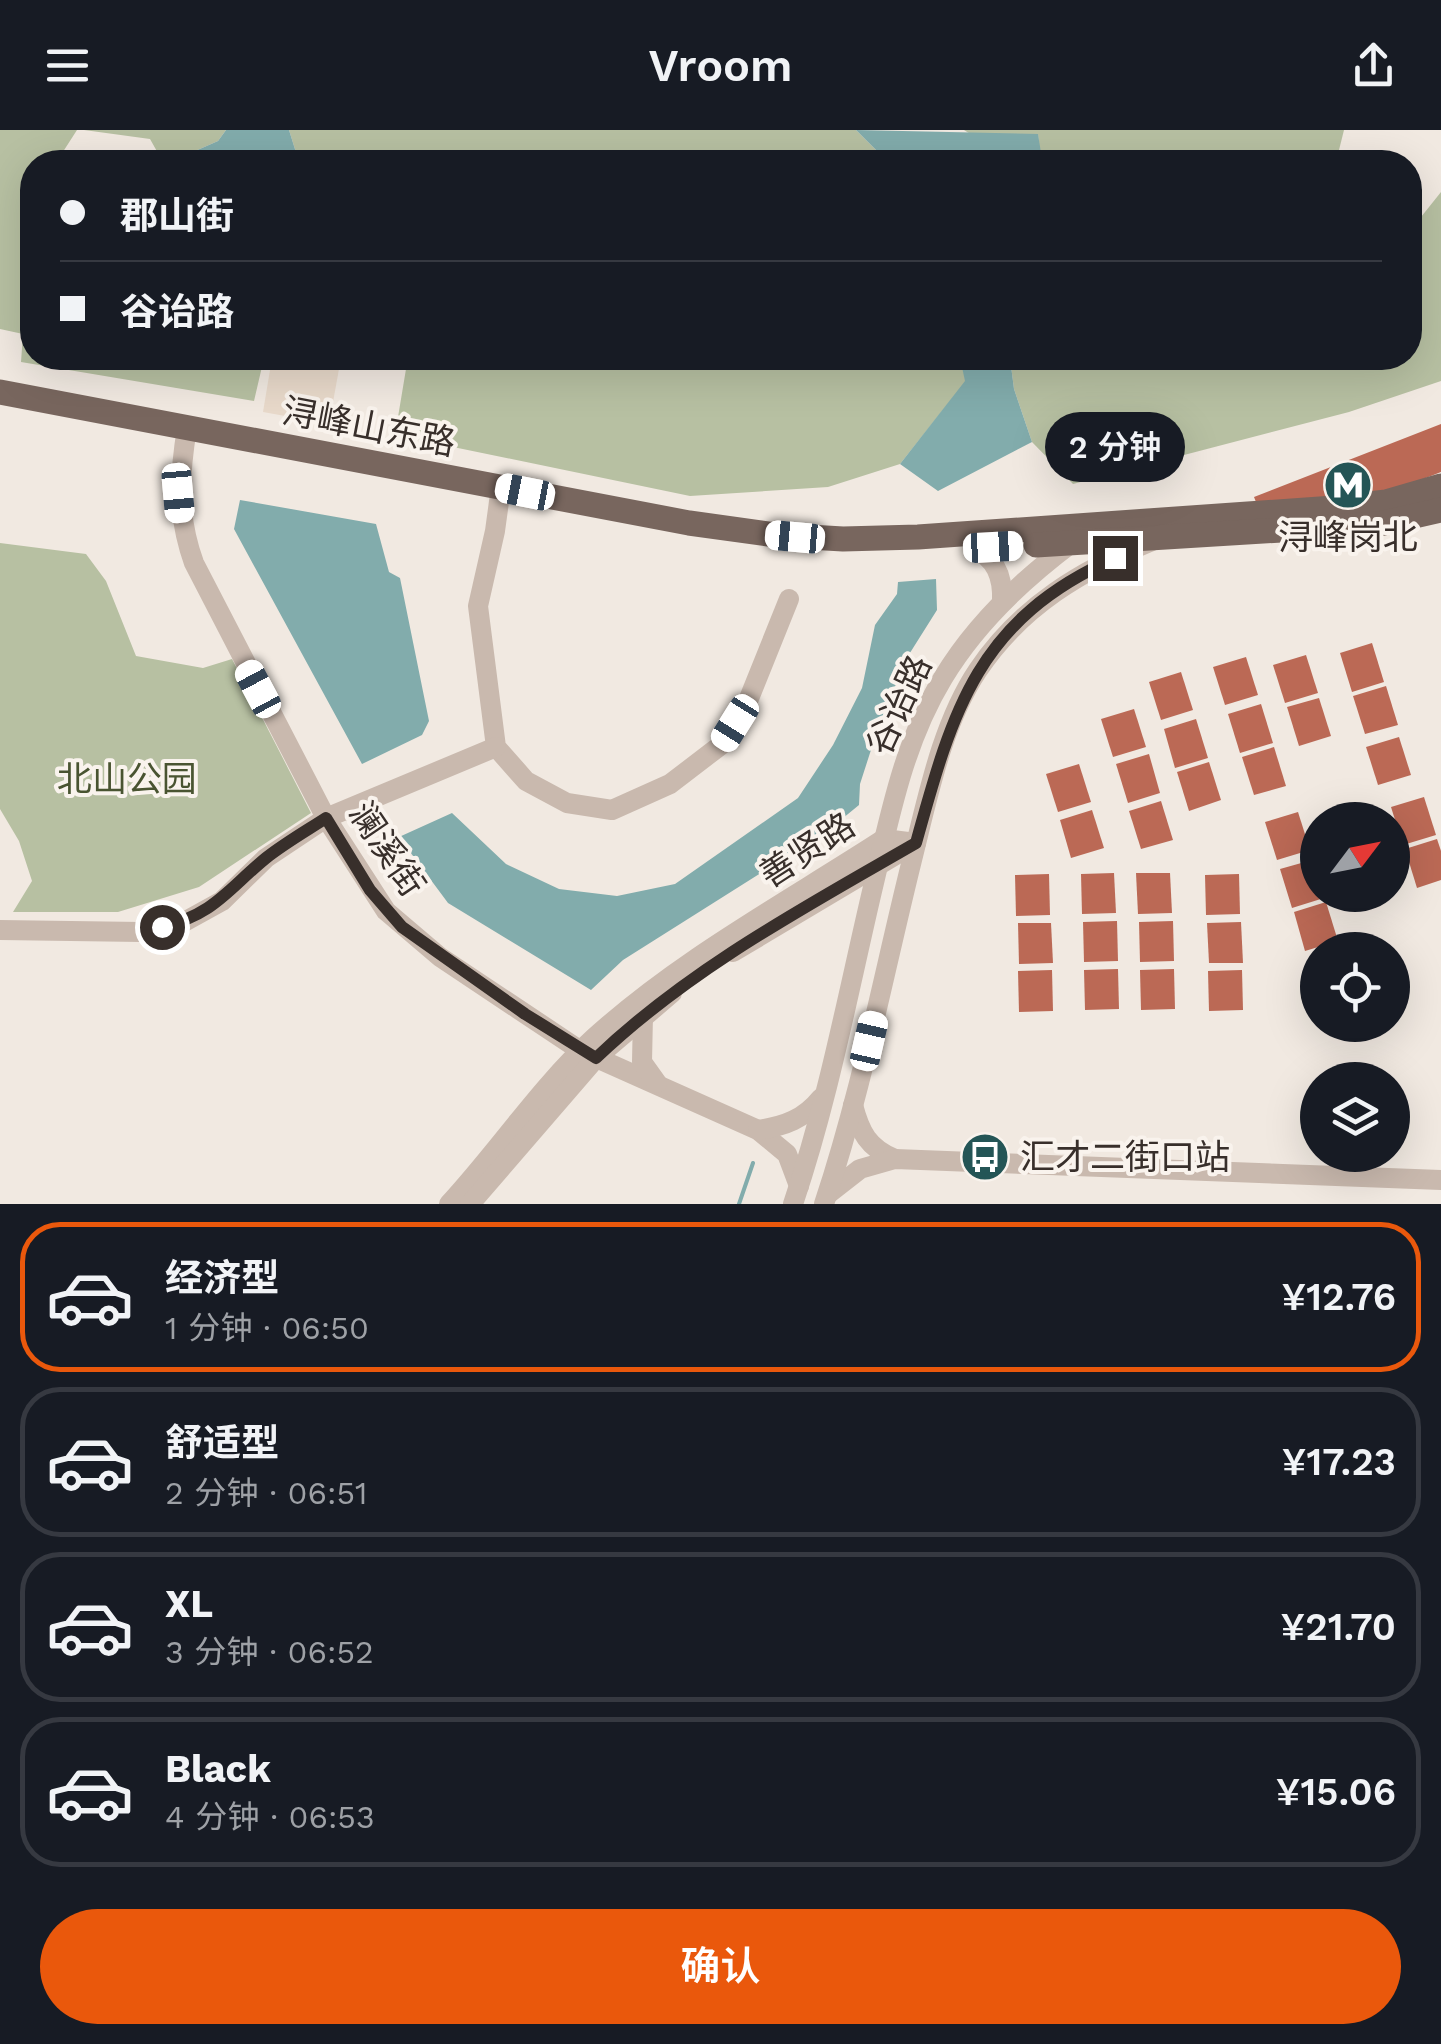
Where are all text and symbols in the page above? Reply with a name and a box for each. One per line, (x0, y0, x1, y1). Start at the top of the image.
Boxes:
icon: menu (40, 38, 95, 93)
icon: share (1346, 38, 1401, 93)
text: Vroom (648, 39, 793, 92)
text: 郡山街 (120, 194, 234, 238)
text: 谷诒路 (120, 290, 234, 334)
street label: 浔峰山东路 (279, 390, 459, 464)
callout: 2 分钟 (1045, 413, 1185, 483)
text: 2 分钟 (1069, 428, 1161, 466)
metro station icon: 浔峰岗北 (1322, 459, 1374, 511)
car (160, 462, 196, 524)
car (493, 472, 557, 512)
place label: 浔峰岗北 (1278, 516, 1418, 558)
car (764, 519, 826, 555)
car (962, 530, 1024, 564)
route end (1093, 536, 1138, 581)
street label: 谷诒路 (858, 649, 940, 761)
car (231, 655, 285, 723)
car (706, 690, 764, 756)
park label: 北山公园 (57, 758, 197, 800)
street label: 澜溪街 (340, 794, 434, 904)
north arrow (1300, 802, 1410, 912)
map controls (1300, 802, 1410, 1172)
street label: 善贤路 (752, 804, 862, 896)
route start (140, 905, 185, 950)
button: locate (1300, 932, 1410, 1042)
car (848, 1008, 890, 1074)
button: layers (1300, 1062, 1410, 1172)
bus stop icon: 汇才二街口站 (959, 1131, 1011, 1183)
place label: 汇才二街口站 (1020, 1136, 1230, 1178)
icon: car (45, 1252, 135, 1342)
text: 经济型 (165, 1256, 279, 1300)
text: ¥12.76 (1281, 1275, 1396, 1319)
text: 1 分钟 · 06:50 (165, 1309, 369, 1347)
icon: car (45, 1417, 135, 1507)
text: 舒适型 (165, 1421, 279, 1465)
text: ¥17.23 (1282, 1440, 1396, 1484)
text: 2 分钟 · 06:51 (165, 1474, 368, 1512)
icon: car (45, 1582, 135, 1672)
text: XL (165, 1582, 213, 1626)
text: ¥21.70 (1281, 1605, 1396, 1649)
text: 3 分钟 · 06:52 (165, 1633, 374, 1671)
icon: car (45, 1747, 135, 1837)
text: Black (165, 1747, 271, 1791)
text: ¥15.06 (1276, 1770, 1396, 1814)
text: 4 分钟 · 06:53 (165, 1798, 375, 1836)
button: 确认 (40, 1909, 1401, 2024)

